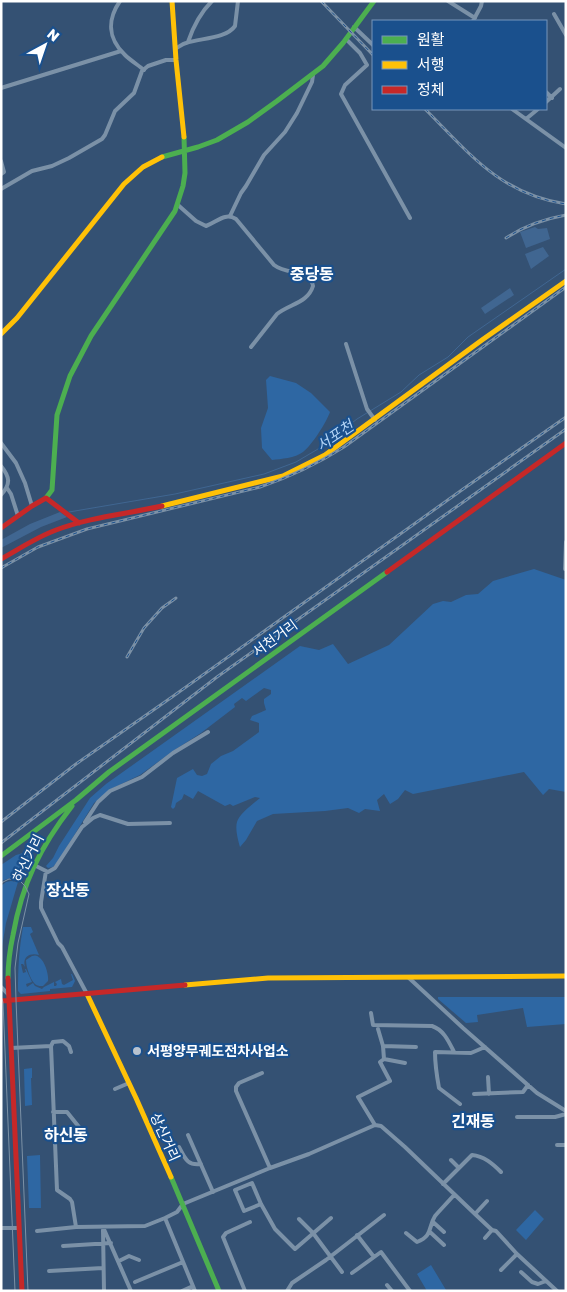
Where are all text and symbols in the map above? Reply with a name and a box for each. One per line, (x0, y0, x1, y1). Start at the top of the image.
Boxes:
north arrow (20, 20, 70, 70)
legend (372, 20, 547, 110)
text: N (44, 25, 63, 45)
text: 원활 (417, 30, 445, 48)
text: 서행 (417, 55, 445, 73)
text: 정체 (417, 80, 445, 98)
district label: 중당동 (290, 264, 334, 284)
water label: 서포천 (312, 415, 358, 454)
street label: 서천거리 (249, 616, 301, 660)
street label: 하신거리 (8, 831, 47, 885)
district label: 장산동 (46, 880, 90, 900)
place label: 서평양무궤도전차사업소 (147, 1042, 289, 1059)
marker: 서평양무궤도전차사업소 (131, 1045, 143, 1057)
street label: 상신거리 (147, 1110, 184, 1164)
district label: 긴재동 (451, 1111, 495, 1131)
district label: 하신동 (44, 1125, 88, 1145)

